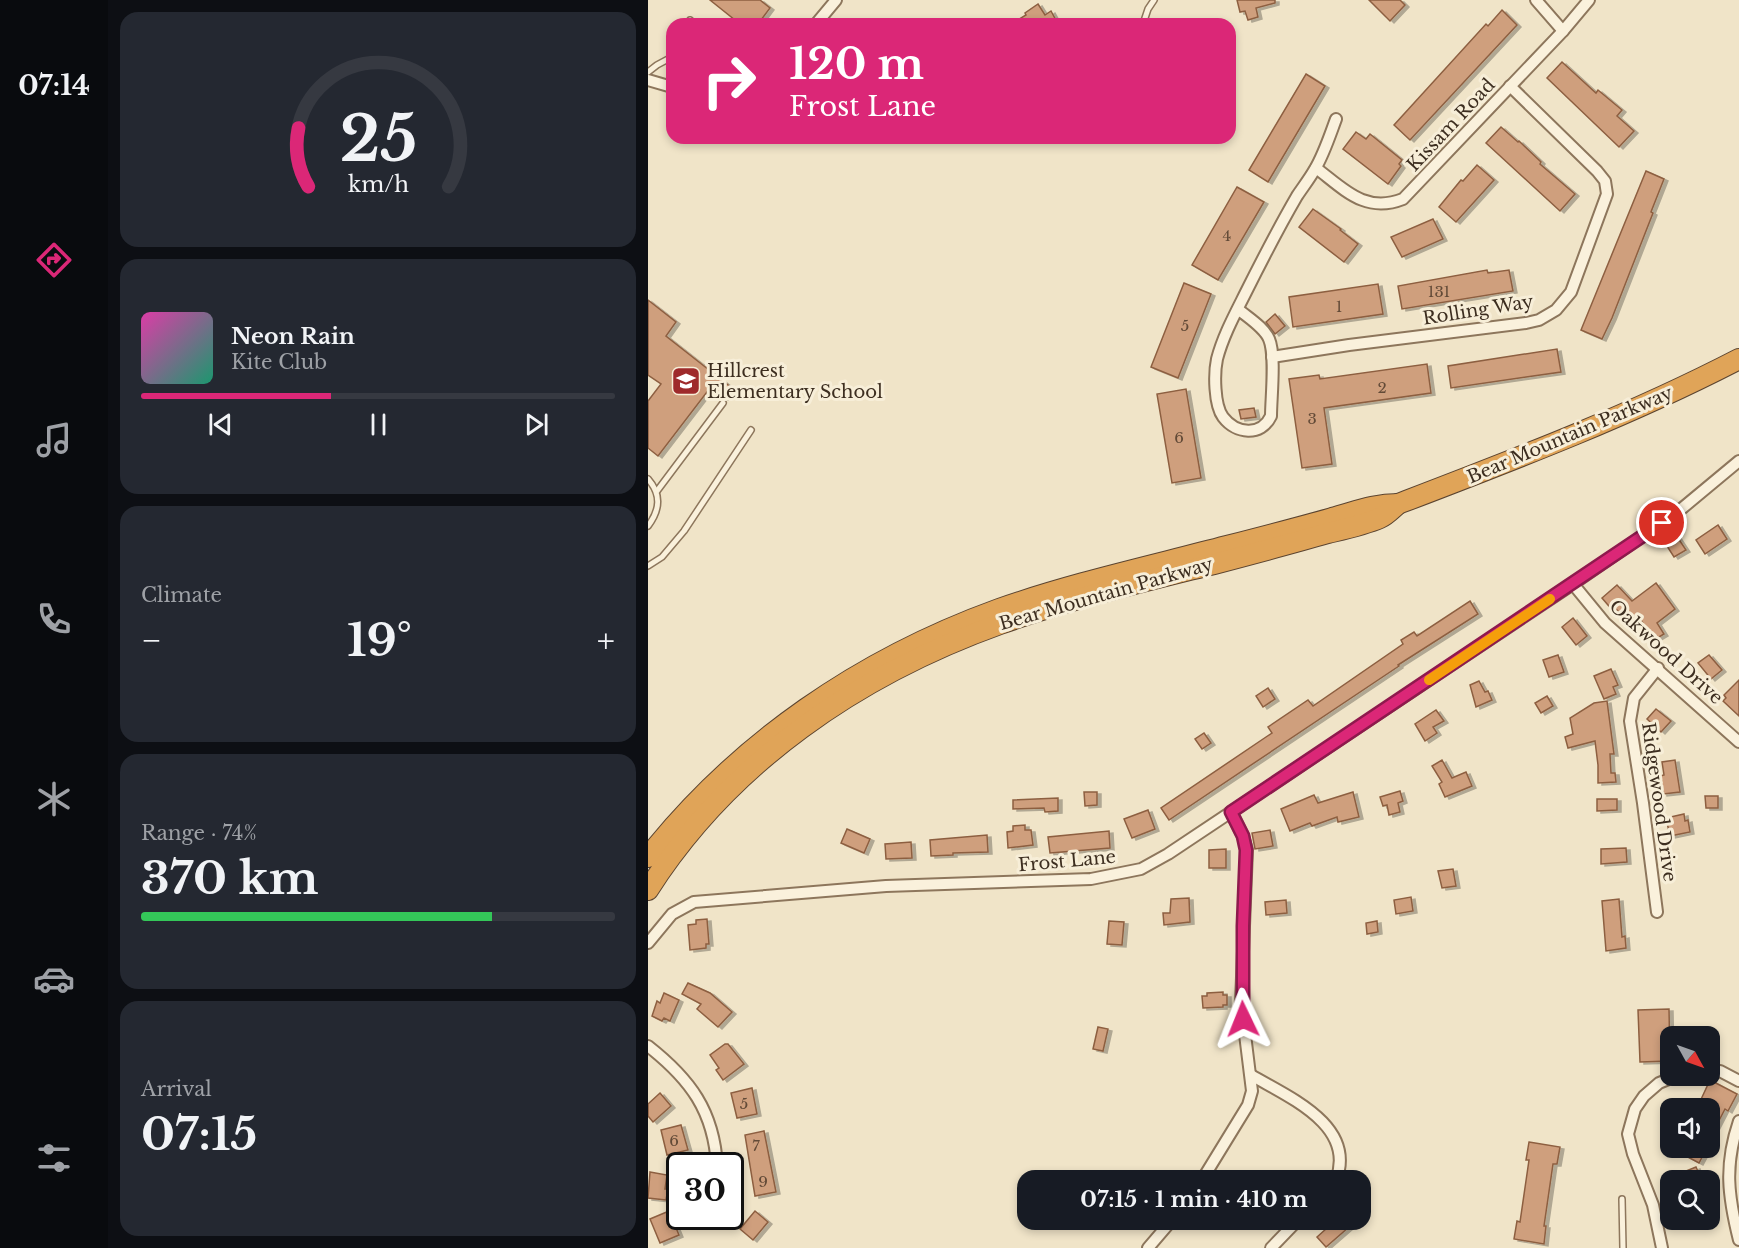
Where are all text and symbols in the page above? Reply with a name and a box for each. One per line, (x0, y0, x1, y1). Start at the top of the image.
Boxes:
text: 120 m (789, 38, 924, 90)
icon: right (690, 42, 768, 120)
text: 07:14 (18, 69, 90, 102)
street label: Kissam Road (1402, 74, 1500, 176)
text: Frost Lane (789, 90, 936, 123)
text: 25 (339, 100, 417, 178)
text: km/h (348, 171, 409, 198)
house number: 4 (1223, 226, 1231, 245)
icon: directions (33, 239, 75, 281)
house number: 131 (1428, 282, 1450, 301)
street label: Rolling Way (1421, 290, 1535, 330)
house number: 1 (1336, 297, 1342, 316)
house number: 5 (1181, 316, 1189, 335)
text: Neon Rain (231, 323, 355, 350)
text: Kite Club (231, 350, 327, 374)
place label: Hillcrest Elementary School (707, 360, 883, 403)
school or university icon: Hillcrest Elementary School (670, 365, 702, 397)
house number: 2 (1377, 378, 1387, 397)
street label: Bear Mountain Parkway (1464, 381, 1677, 488)
icon: previous (204, 408, 237, 441)
icon: pause (362, 408, 395, 441)
icon: next (520, 408, 553, 441)
house number: 3 (1307, 409, 1317, 428)
icon: music (33, 419, 75, 461)
house number: 6 (1174, 428, 1184, 447)
pin (1636, 497, 1687, 548)
icon: arrive (1645, 506, 1678, 539)
street label: Bear Mountain Parkway (997, 553, 1216, 635)
text: Climate (141, 583, 222, 607)
street label: Oakwood Drive (1605, 595, 1727, 709)
icon: phone (33, 598, 75, 640)
text: 19° (347, 612, 412, 668)
text: − (141, 620, 162, 661)
text: + (597, 620, 615, 661)
street label: Ridgewood Drive (1637, 721, 1681, 883)
icon: climate (33, 778, 75, 820)
text: Range · 74% (141, 821, 257, 845)
street label: Frost Lane (1017, 846, 1117, 876)
text: 370 km (141, 850, 318, 906)
icon: car (33, 958, 75, 1000)
position arrow (1211, 987, 1275, 1051)
north arrow (1660, 1026, 1720, 1086)
map controls (1660, 1026, 1720, 1230)
text: Arrival (141, 1077, 212, 1101)
house number: 5 (740, 1094, 748, 1113)
button: sound (1660, 1098, 1720, 1158)
text: 07:15 (141, 1106, 257, 1162)
house number: 6 (669, 1131, 679, 1150)
house number: 7 (752, 1136, 760, 1155)
icon: filters (33, 1137, 75, 1179)
speed limit sign: 30 (666, 1152, 744, 1230)
button: search (1660, 1170, 1720, 1230)
house number: 9 (758, 1172, 768, 1191)
text: 07:15 · 1 min · 410 m (1080, 1186, 1308, 1213)

